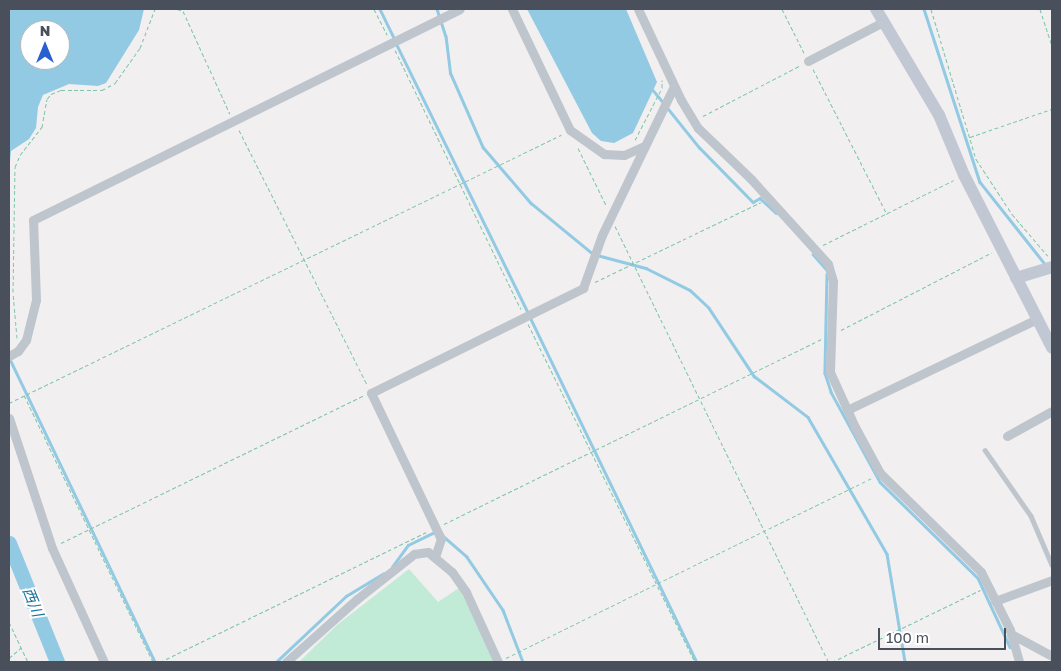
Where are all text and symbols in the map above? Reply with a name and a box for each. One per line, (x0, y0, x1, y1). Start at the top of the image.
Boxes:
north arrow (20, 20, 70, 70)
text: N (40, 22, 50, 39)
water label: 西川 (19, 585, 47, 619)
scale bar (881, 618, 1008, 650)
text: 100 m (886, 628, 929, 646)

